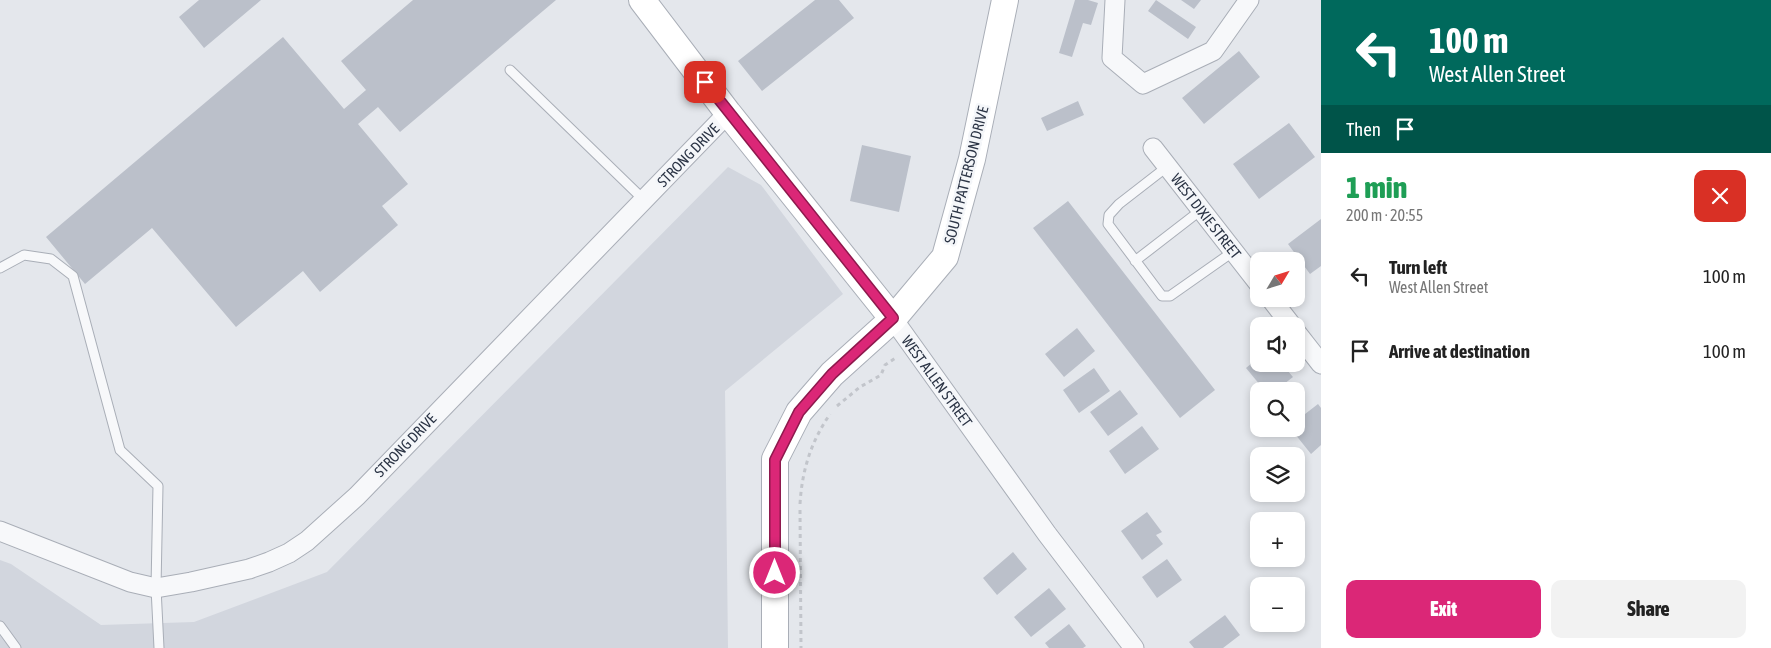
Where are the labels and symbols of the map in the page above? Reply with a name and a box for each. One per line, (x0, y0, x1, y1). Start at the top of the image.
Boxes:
pin (684, 61, 726, 103)
street label: SOUTH PATTERSON DRIVE (941, 104, 991, 246)
street label: STRONG DRIVE (654, 119, 723, 190)
street label: WEST DIXIE STREET (1168, 170, 1245, 262)
north arrow (1250, 252, 1305, 308)
street label: WEST ALLEN STREET (898, 332, 976, 430)
street label: STRONG DRIVE (371, 409, 440, 480)
position arrow (748, 546, 800, 598)

